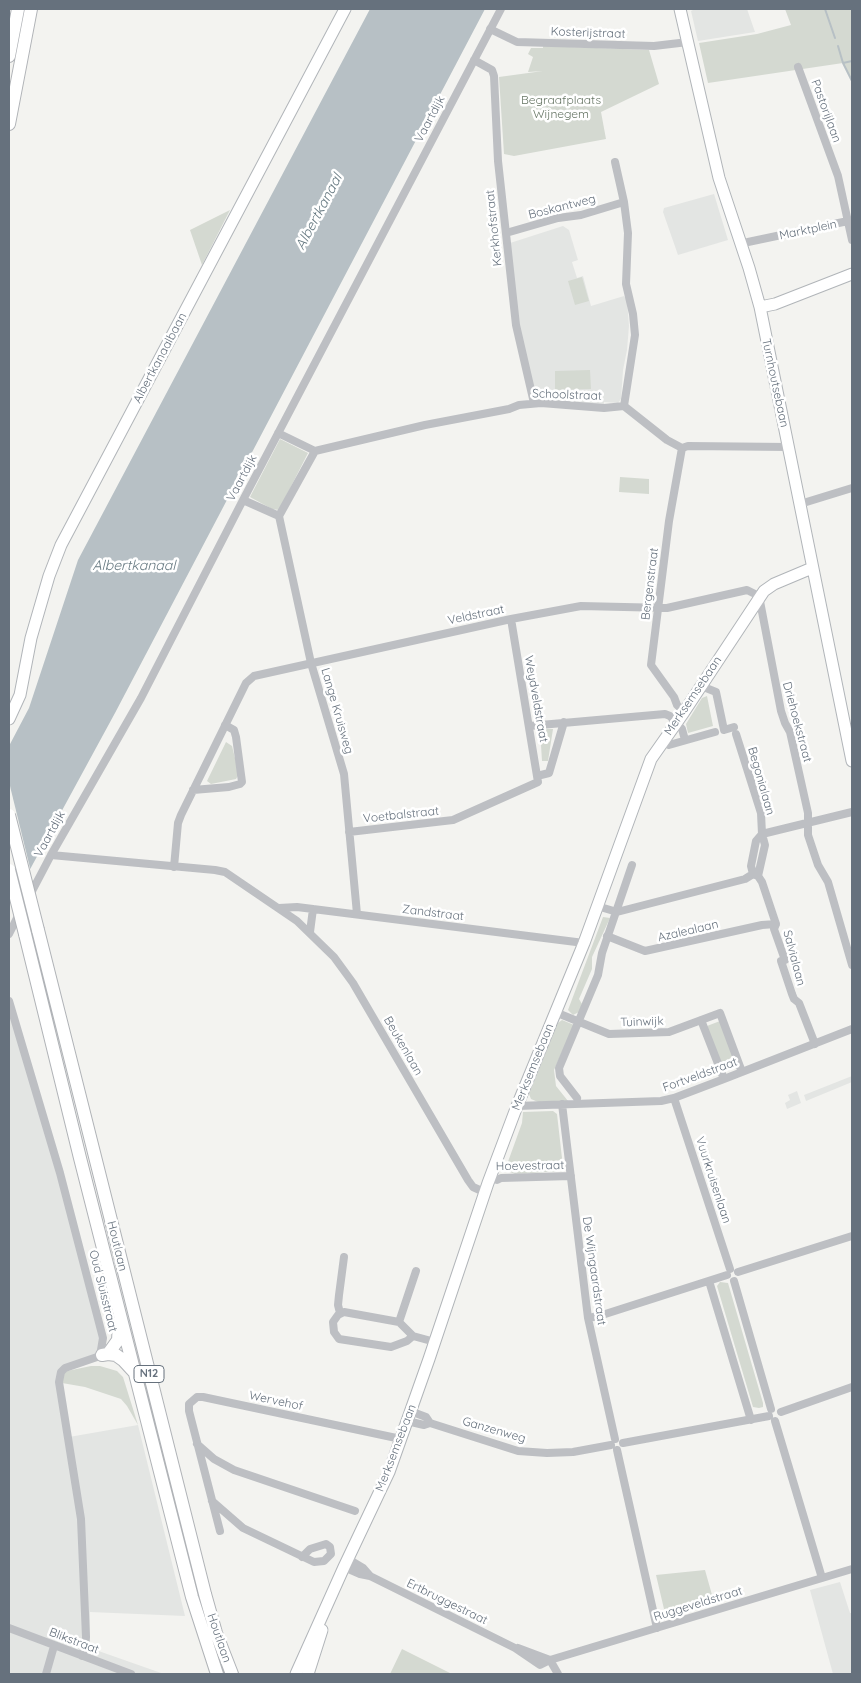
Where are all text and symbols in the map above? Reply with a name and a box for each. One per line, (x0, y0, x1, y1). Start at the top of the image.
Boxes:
street label: Kosterijstraat (550, 24, 626, 42)
street label: Pastorijlaan (808, 78, 844, 144)
street label: Vaartdijk (412, 93, 448, 145)
park label: Begraafplaats Wijnegem (521, 93, 601, 121)
water label: Albertkanaal (292, 171, 346, 253)
street label: Kerkhofstraat (483, 189, 505, 267)
street label: Boskantweg (527, 192, 597, 222)
street label: Marktplein (778, 217, 838, 243)
street label: Albertkanaalbaan (130, 310, 190, 406)
street label: Turnhoutsebaan (759, 337, 791, 429)
street label: Schoolstraat (532, 387, 602, 403)
street label: Vaartdijk (224, 452, 260, 504)
street label: Bergenstraat (638, 547, 662, 621)
water label: Albertkanaal (92, 558, 176, 574)
street label: Veldstraat (446, 602, 506, 628)
street label: Weydveldstraat (521, 654, 551, 744)
street label: Merksemsebaan (661, 654, 725, 738)
street label: Lange Kruisweg (318, 666, 356, 756)
street label: Driehoekstraat (779, 680, 815, 764)
street label: Begonialaan (744, 745, 778, 817)
street label: Voetbalstraat (362, 804, 440, 826)
street label: Vaartdijk (31, 808, 69, 860)
street label: Zandstraat (401, 902, 465, 924)
street label: Azalealaan (656, 917, 720, 945)
street label: Salvialaan (780, 929, 808, 987)
street label: Beukenlaan (380, 1014, 426, 1078)
street label: Tuinwijk (620, 1014, 664, 1030)
street label: Merksemsebaan (509, 1022, 557, 1112)
street label: Fortveldstraat (661, 1055, 739, 1095)
street label: Vuurkruisenlaan (692, 1135, 734, 1225)
street label: Hoevestraat (496, 1158, 564, 1174)
street label: De Wijngaardstraat (579, 1216, 609, 1326)
street label: Houtlaan (104, 1219, 130, 1273)
street label: Oud Sluisstraat (86, 1249, 120, 1333)
road number: N12 (134, 1366, 164, 1382)
street label: Wervehof (248, 1388, 304, 1414)
street label: Merksemsebaan (373, 1402, 419, 1494)
street label: Ganzenweg (461, 1414, 527, 1446)
street label: Ertbruggestraat (404, 1576, 490, 1628)
street label: Ruggeveldstraat (652, 1584, 744, 1624)
street label: Houtlaan (204, 1611, 234, 1665)
street label: Blikstraat (47, 1625, 101, 1657)

